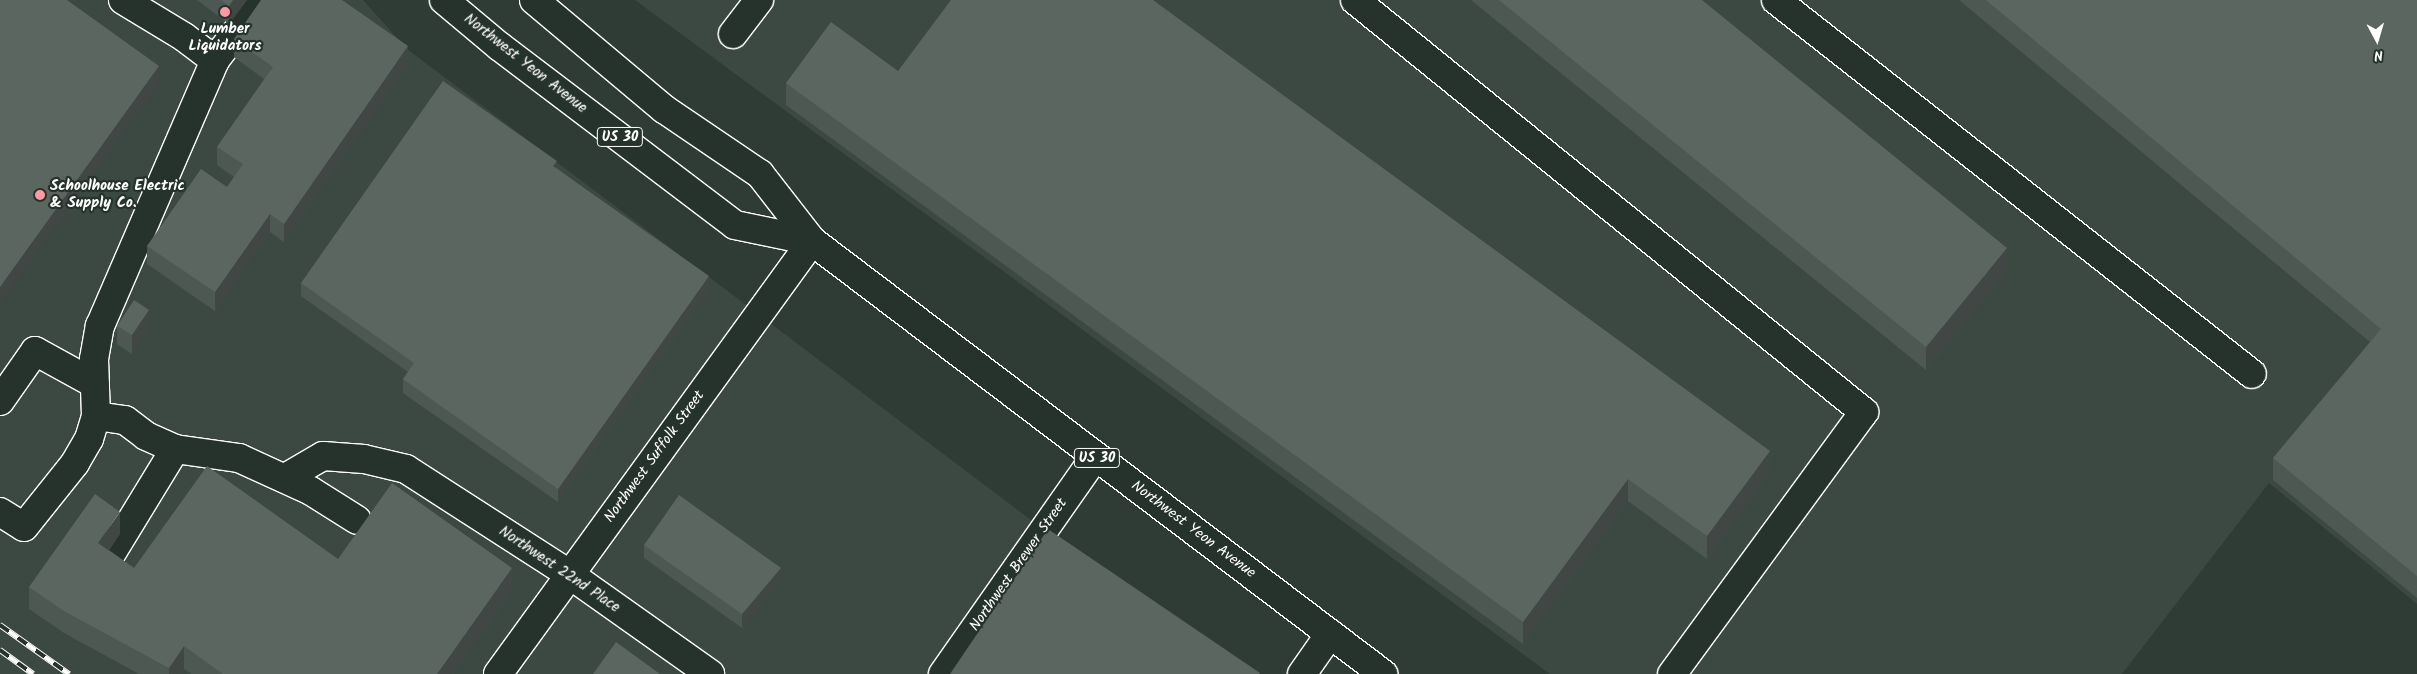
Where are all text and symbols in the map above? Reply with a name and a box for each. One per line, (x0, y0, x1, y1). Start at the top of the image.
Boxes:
marker: Lumber Liquidators (219, 6, 231, 18)
street label: Northwest Yeon Avenue (460, 10, 590, 118)
north arrow (2352, 15, 2402, 65)
place label: Lumber Liquidators (189, 20, 261, 55)
text: N (2373, 44, 2384, 66)
road number: US 30 (596, 125, 644, 148)
place label: Schoolhouse Electric & Supply Co. (50, 177, 185, 212)
marker: Schoolhouse Electric & Supply Co. (34, 189, 46, 201)
street label: Northwest Suffolk Street (601, 387, 709, 527)
road number: US 30 (1073, 446, 1121, 469)
street label: Northwest Yeon Avenue (1127, 477, 1259, 583)
street label: Northwest Brewer Street (966, 495, 1072, 635)
street label: Northwest 22nd Place (495, 523, 623, 617)

